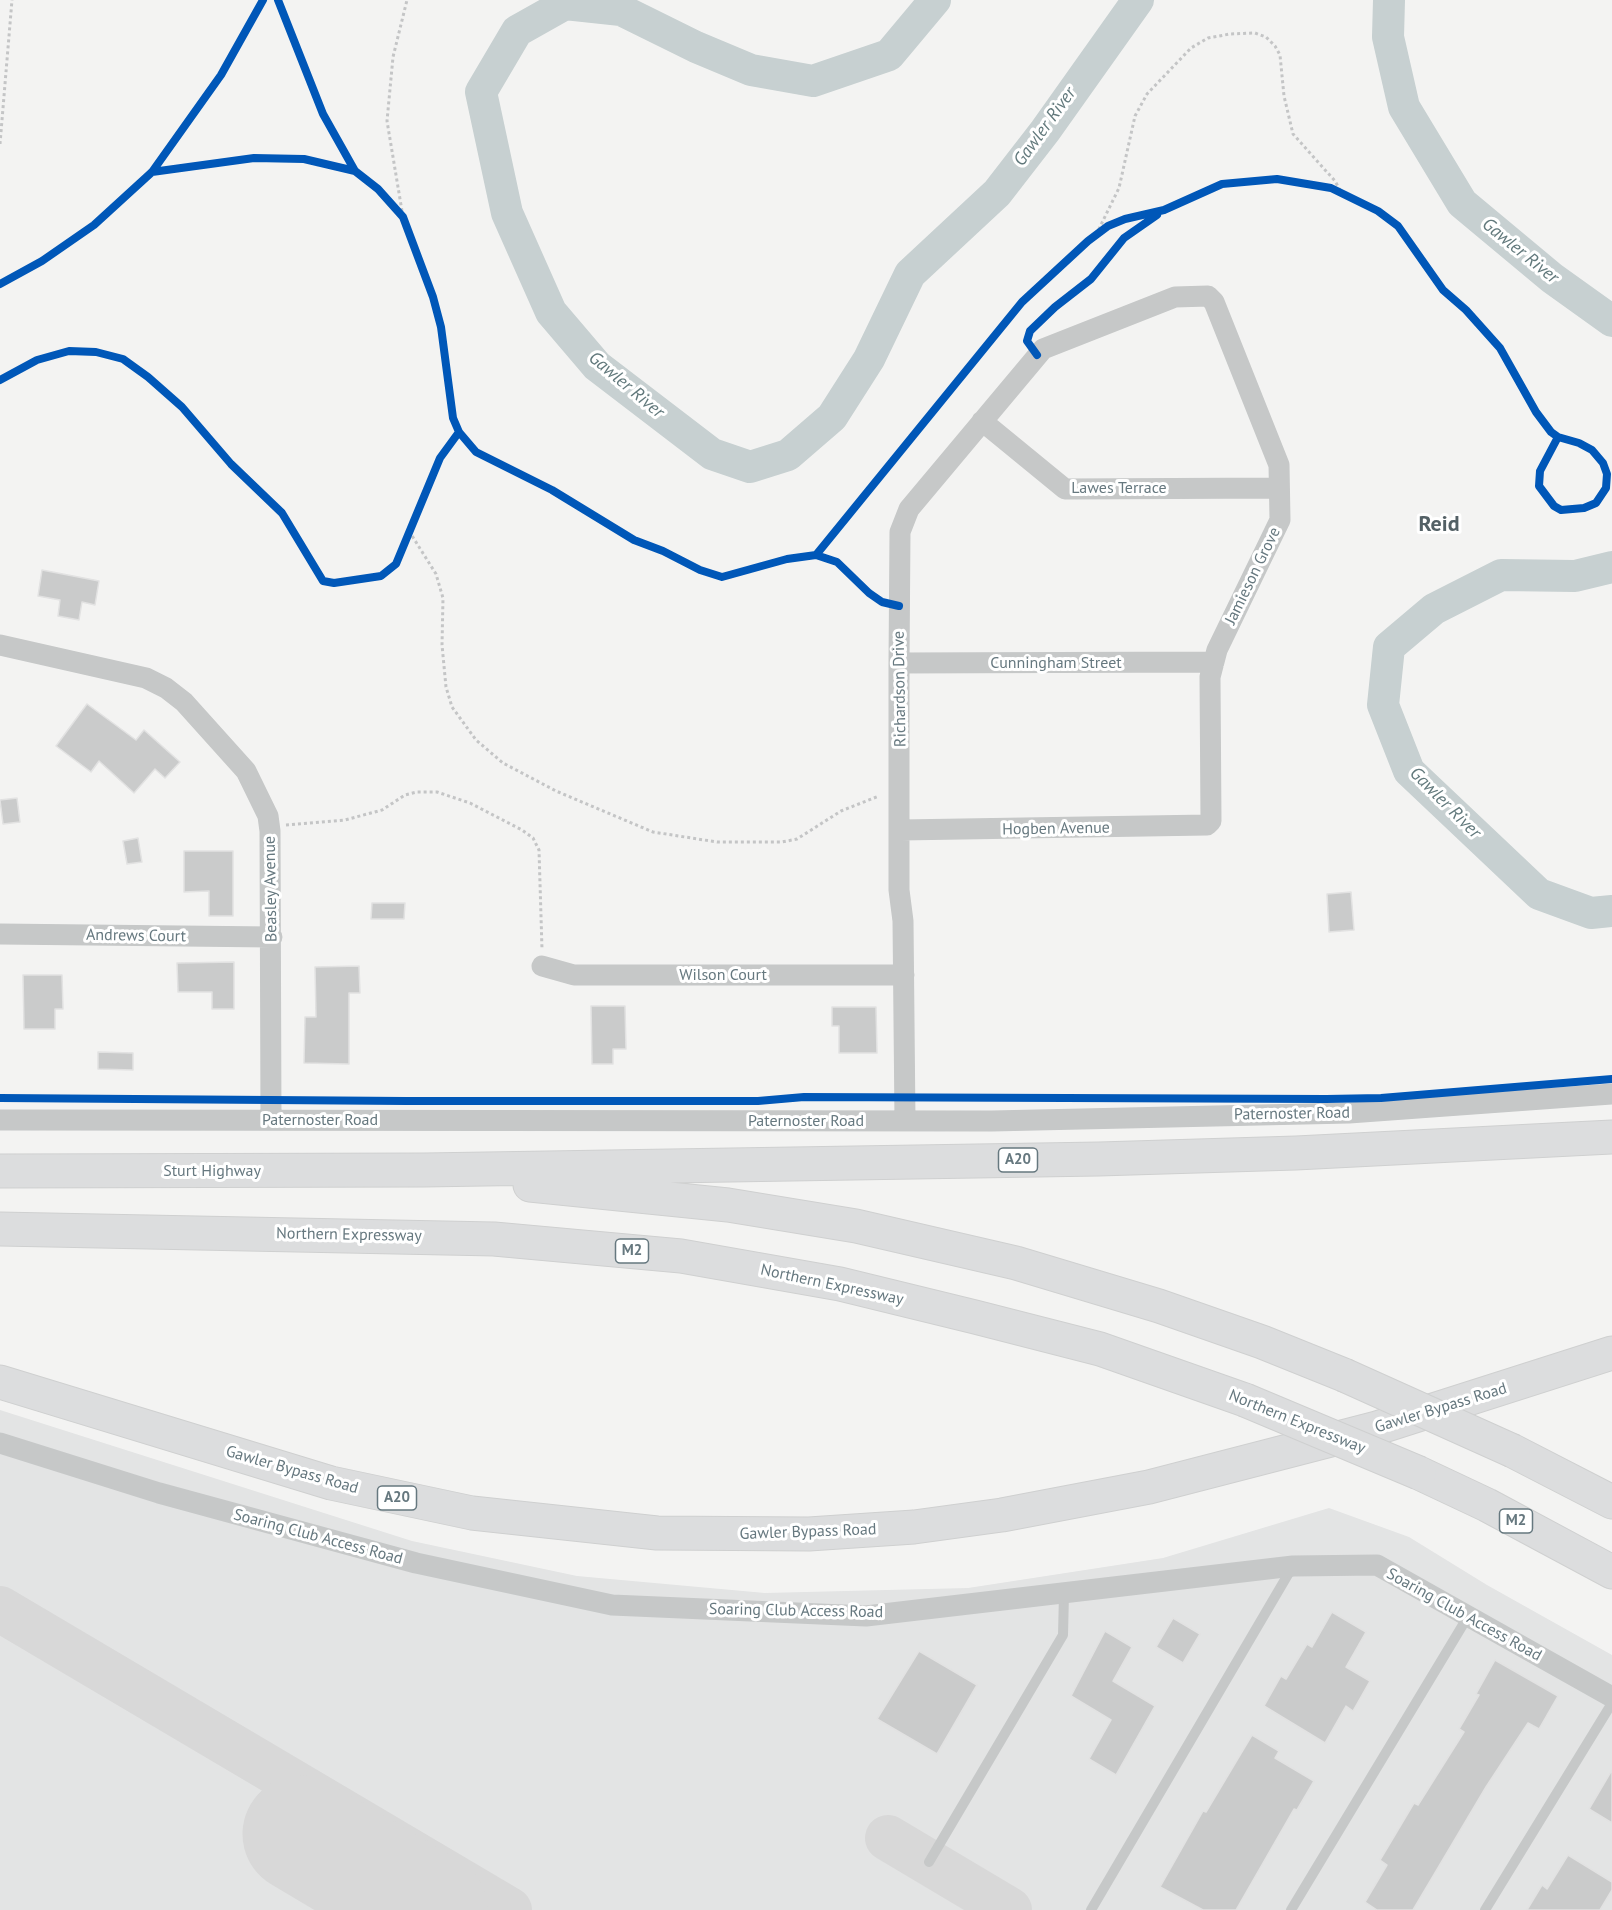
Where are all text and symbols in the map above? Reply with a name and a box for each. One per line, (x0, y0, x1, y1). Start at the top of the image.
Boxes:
water label: Gawler River (1009, 83, 1081, 171)
water label: Gawler River (1477, 214, 1563, 288)
water label: Gawler River (584, 347, 668, 423)
street label: Lawes Terrace (1071, 478, 1167, 498)
district label: Reid (1418, 512, 1460, 538)
street label: Jamieson Grove (1221, 524, 1285, 628)
street label: Richardson Drive (889, 631, 911, 747)
street label: Cunningham Street (990, 653, 1122, 673)
water label: Gawler River (1405, 763, 1485, 843)
street label: Hogben Avenue (1002, 818, 1110, 840)
street label: Beasley Avenue (260, 836, 282, 942)
street label: Andrews Court (86, 926, 186, 946)
street label: Wilson Court (679, 965, 767, 985)
street label: Paternoster Road (1234, 1103, 1350, 1125)
street label: Paternoster Road (262, 1110, 378, 1130)
street label: Paternoster Road (748, 1111, 864, 1131)
road number: A20 (998, 1148, 1038, 1172)
street label: Sturt Highway (163, 1161, 261, 1181)
street label: Northern Expressway (276, 1224, 422, 1246)
road number: M2 (616, 1239, 648, 1263)
street label: Northern Expressway (759, 1260, 905, 1310)
street label: Gawler Bypass Road (1373, 1379, 1509, 1437)
street label: Northern Expressway (1226, 1386, 1368, 1458)
street label: Gawler Bypass Road (224, 1442, 360, 1498)
road number: A20 (378, 1486, 416, 1510)
street label: Soaring Club Access Road (231, 1505, 405, 1569)
road number: M2 (1500, 1509, 1532, 1533)
street label: Gawler Bypass Road (739, 1520, 877, 1544)
street label: Soaring Club Access Road (1383, 1564, 1545, 1666)
street label: Soaring Club Access Road (709, 1600, 883, 1622)

